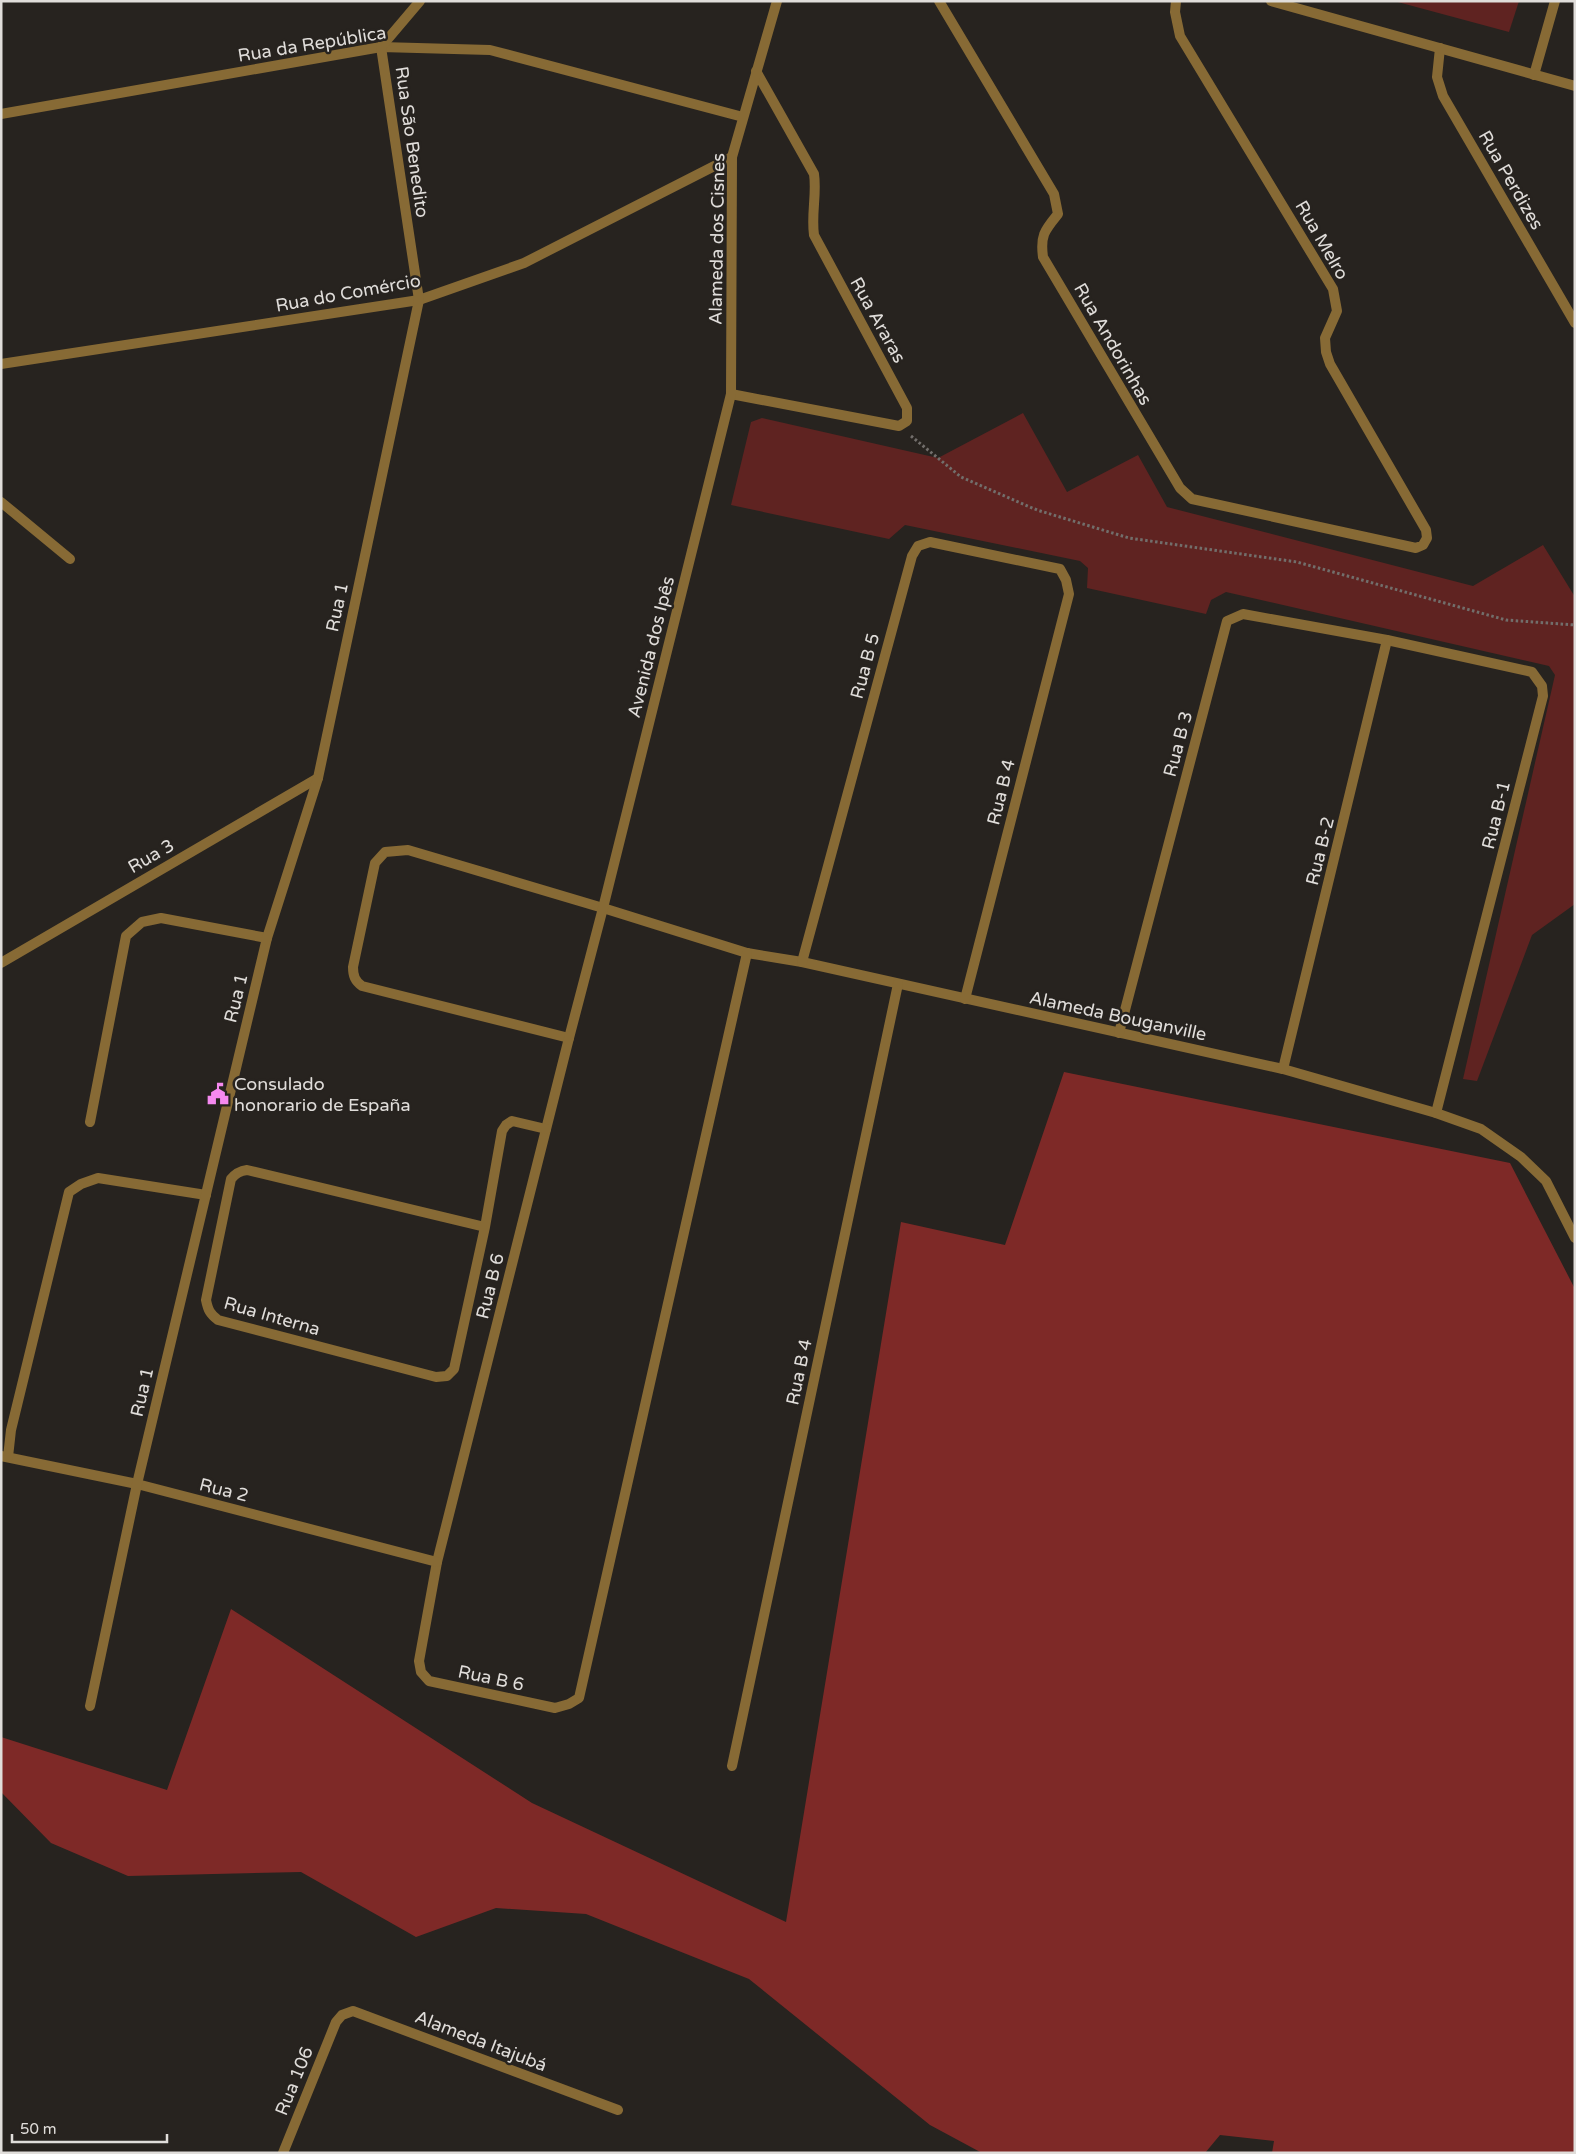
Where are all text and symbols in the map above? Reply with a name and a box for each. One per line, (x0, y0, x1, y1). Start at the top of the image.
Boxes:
street label: Rua da República (236, 21, 388, 67)
street label: Rua São Benedito (390, 65, 434, 219)
street label: Rua Perdizes (1474, 126, 1548, 234)
street label: Alameda dos Cisnes (705, 153, 729, 325)
street label: Rua Melro (1290, 196, 1354, 284)
street label: Rua do Comércio (274, 269, 422, 317)
street label: Rua Araras (845, 273, 911, 367)
street label: Rua Andorinhas (1069, 279, 1157, 409)
street label: Avenida dos Ipês (623, 574, 679, 720)
street label: Rua 1 (321, 580, 353, 634)
street label: Rua B 5 (846, 631, 884, 701)
street label: Rua B 3 (1159, 709, 1197, 779)
street label: Rua B 4 (982, 757, 1020, 827)
street label: Rua B-1 (1477, 779, 1515, 851)
street label: Rua B-2 (1301, 815, 1339, 887)
street label: Rua 3 (124, 834, 178, 878)
street label: Rua 1 (219, 971, 253, 1025)
street label: Alameda Bouganville (1027, 986, 1209, 1046)
place label: Consulado honorario de España (234, 1073, 411, 1116)
public building icon: Consulado honorario de España (205, 1081, 231, 1107)
street label: Rua B 6 (471, 1251, 509, 1321)
street label: Rua Interna (221, 1292, 323, 1340)
street label: Rua B 4 (781, 1337, 817, 1407)
street label: Rua 1 (126, 1365, 158, 1419)
street label: Rua 2 (197, 1473, 251, 1507)
street label: Rua B 6 (456, 1660, 526, 1696)
street label: Alameda Itajubá (412, 2006, 550, 2076)
street label: Rua 106 (270, 2043, 318, 2119)
scale bar (12, 2112, 168, 2144)
text: 50 m (20, 2120, 57, 2138)

